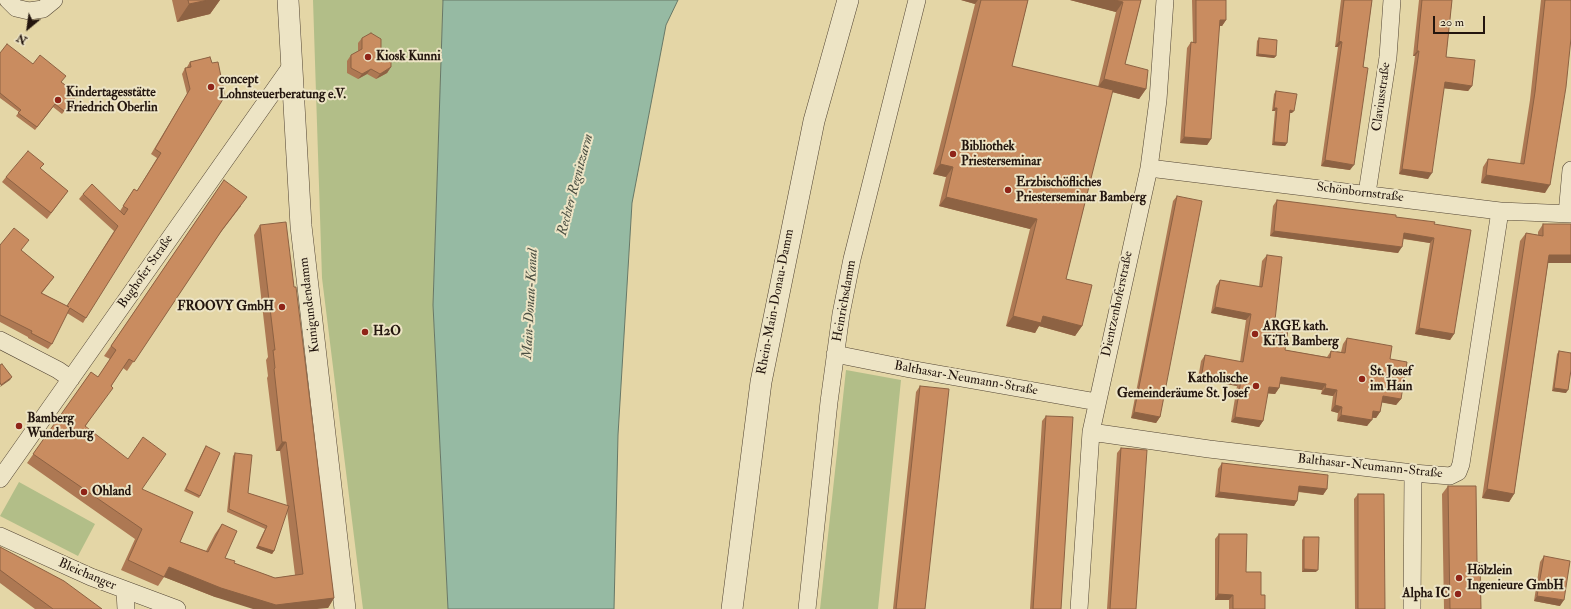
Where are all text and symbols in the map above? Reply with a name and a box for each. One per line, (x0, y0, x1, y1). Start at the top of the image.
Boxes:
north arrow (8, 8, 48, 48)
scale bar (1435, 8, 1487, 34)
text: 20 m (1440, 15, 1464, 30)
text: N (14, 31, 29, 47)
place label: Kiosk Kunni (376, 49, 441, 65)
marker: Kiosk Kunni (363, 52, 373, 62)
street label: Claviusstraße (1369, 62, 1395, 132)
place label: concept Lohnsteuerberatung e.V. (219, 72, 346, 103)
marker: concept Lohnsteuerberatung e.V. (206, 82, 216, 92)
place label: Kindertagesstätte Friedrich Oberlin (66, 85, 158, 116)
marker: Kindertagesstätte Friedrich Oberlin (53, 95, 63, 105)
water label: Rechter Regnitzarm (554, 132, 598, 238)
place label: Bibliothek Priesterseminar (961, 139, 1041, 170)
marker: Bibliothek Priesterseminar (948, 149, 958, 159)
place label: Erzbischöfliches Priesterseminar Bamberg (1016, 175, 1146, 206)
street label: Schönbornstraße (1316, 180, 1404, 206)
marker: Erzbischöfliches Priesterseminar Bamberg (1003, 185, 1013, 195)
street label: Rhein-Main-Donau-Damm (754, 228, 798, 376)
street label: Bughofer Straße (115, 232, 177, 312)
water label: Main-Donau-Kanal (520, 248, 542, 360)
street label: Dientzenhoferstraße (1099, 250, 1137, 358)
street label: Kunigundendamm (296, 256, 324, 354)
street label: Heinrichsdamm (830, 259, 860, 343)
place label: FROOVY GmbH (177, 299, 274, 315)
marker: FROOVY GmbH (277, 302, 287, 312)
place label: ARGE kath. KiTa Bamberg (1263, 319, 1339, 350)
place label: H2O (373, 324, 401, 340)
marker: H2O (360, 327, 370, 337)
marker: ARGE kath. KiTa Bamberg (1250, 329, 1260, 339)
street label: Balthasar-Neumann-Straße (893, 359, 1039, 399)
place label: St. Josef im Hain (1370, 364, 1412, 395)
place label: Katholische Gemeinderäume St. Josef (1117, 371, 1248, 402)
marker: St. Josef im Hain (1357, 374, 1367, 384)
marker: Katholische Gemeinderäume St. Josef (1251, 381, 1261, 391)
place label: Bamberg Wunderburg (27, 411, 94, 442)
marker: Bamberg Wunderburg (14, 421, 24, 431)
street label: Balthasar-Neumann-Straße (1297, 452, 1443, 482)
place label: Ohland (92, 484, 131, 500)
marker: Ohland (79, 487, 89, 497)
street label: Bleichanger (56, 556, 118, 594)
place label: Hölzlein Ingenieure GmbH (1467, 563, 1564, 594)
marker: Hölzlein Ingenieure GmbH (1454, 573, 1464, 583)
place label: Alpha IC (1402, 586, 1450, 602)
marker: Alpha IC (1453, 589, 1463, 599)

